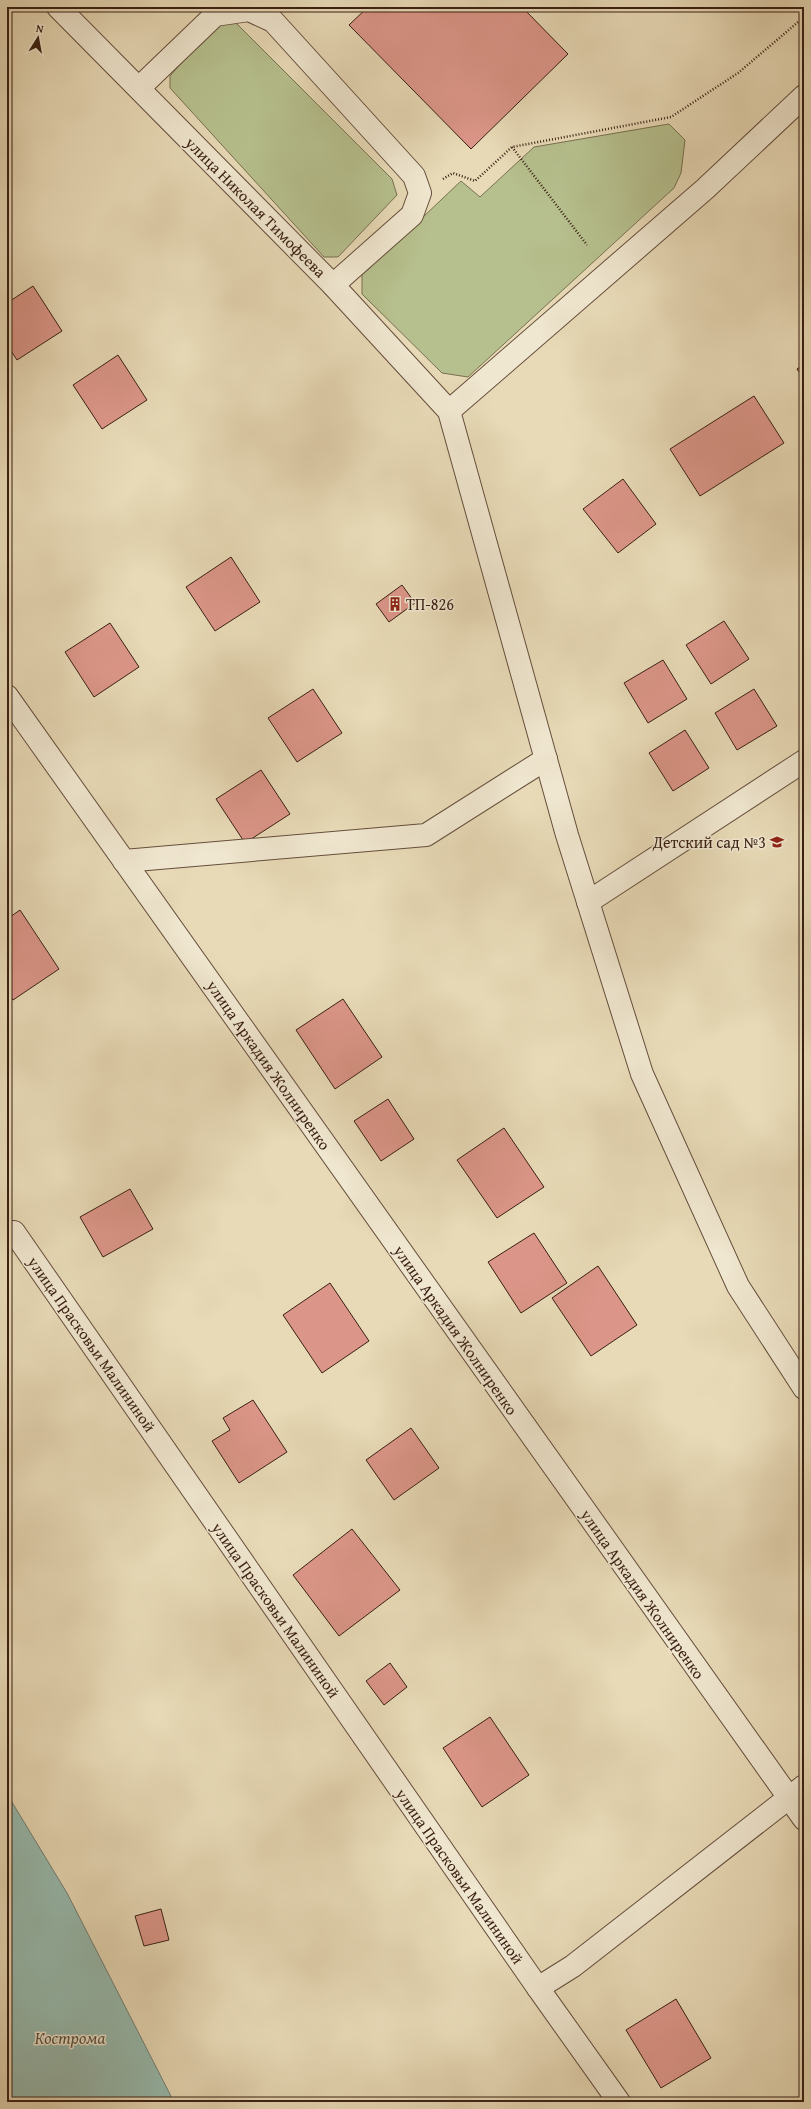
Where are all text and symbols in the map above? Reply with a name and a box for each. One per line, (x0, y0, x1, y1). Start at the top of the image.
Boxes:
north arrow (18, 18, 58, 58)
text: N (35, 20, 46, 37)
street label: улица Николая Тимофеева (179, 130, 332, 283)
place label: ТП-826 (406, 592, 454, 616)
building icon: ТП-826 (387, 596, 403, 612)
place label: Детский сад №3 (652, 830, 766, 854)
school or university icon: Детский сад №3 (769, 834, 785, 850)
street label: улица Аркадия Жолниренко (200, 974, 337, 1155)
street label: улица Аркадия Жолниренко (387, 1239, 524, 1420)
street label: улица Прасковьи Малининой (21, 1250, 162, 1437)
street label: улица Аркадия Жолниренко (574, 1503, 711, 1684)
street label: улица Прасковьи Малининой (205, 1516, 346, 1703)
street label: улица Прасковьи Малининой (389, 1782, 530, 1969)
water label: Кострома (35, 2025, 105, 2050)

